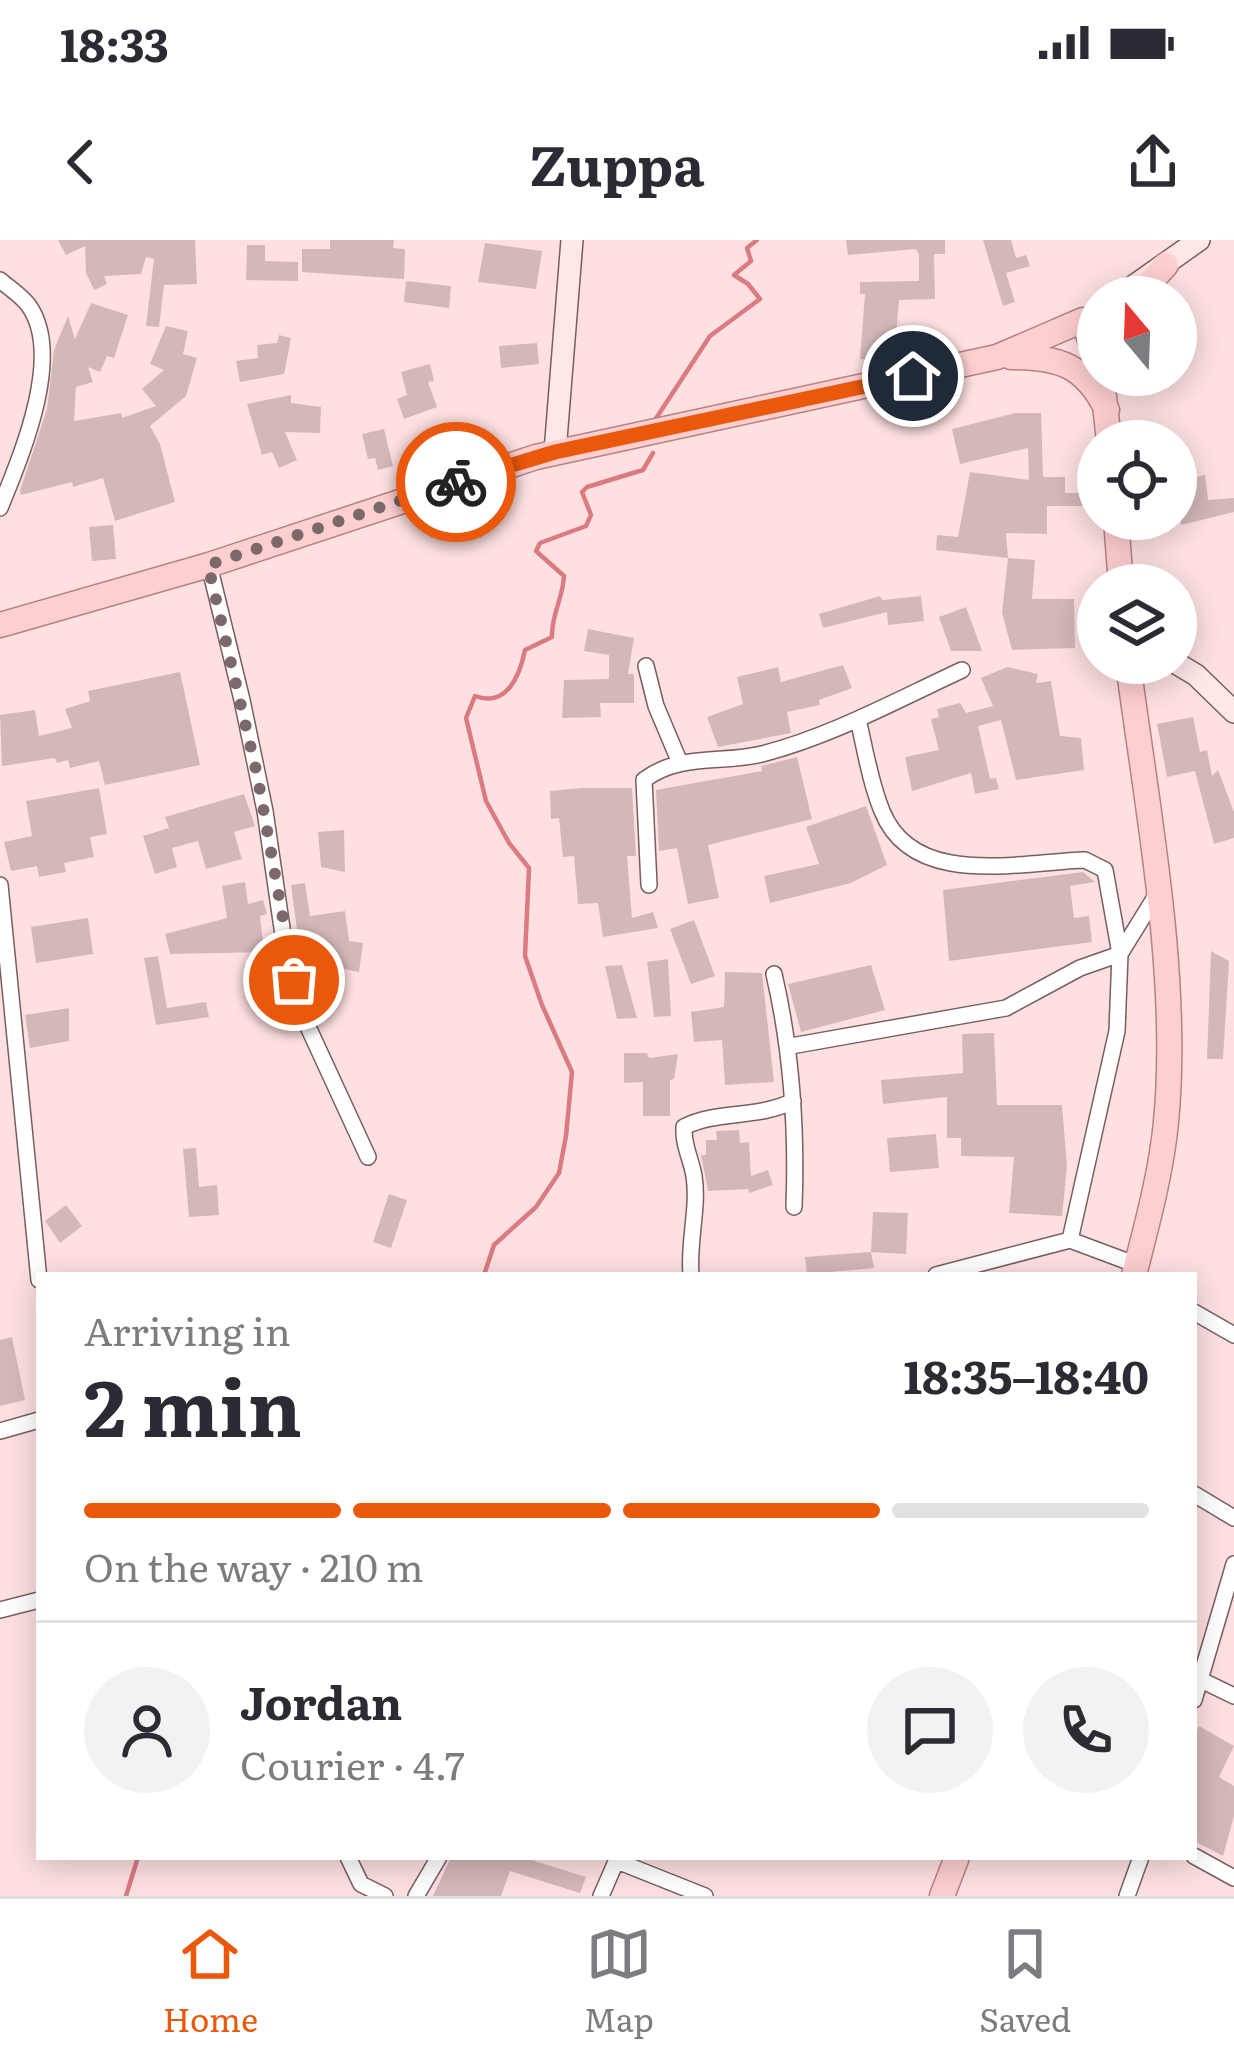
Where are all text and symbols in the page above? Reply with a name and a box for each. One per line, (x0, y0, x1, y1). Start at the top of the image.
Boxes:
text: 18:33 (60, 9, 169, 76)
text: Zuppa (530, 122, 704, 203)
icon: back (48, 129, 114, 195)
icon: share (1120, 129, 1186, 195)
north arrow (1077, 276, 1197, 396)
map controls (1077, 276, 1197, 684)
pin (862, 325, 964, 427)
icon: home (880, 343, 946, 409)
button: locate (1077, 420, 1197, 540)
courier (396, 422, 516, 542)
icon: bike (423, 449, 489, 515)
button: layers (1077, 564, 1197, 684)
pin (243, 929, 345, 1031)
icon: bag (261, 947, 327, 1013)
text: Arriving in (84, 1300, 291, 1358)
text: 18:35–18:40 (904, 1341, 1149, 1408)
text: 2 min (84, 1345, 302, 1461)
text: On the way · 210 m (84, 1536, 424, 1594)
button: person (84, 1667, 210, 1793)
text: Jordan (240, 1667, 402, 1734)
button: chat (867, 1667, 993, 1793)
button: phone (1023, 1667, 1149, 1793)
text: Courier · 4.7 (240, 1734, 465, 1792)
tab: Home (163, 1921, 258, 2042)
tab: Map (584, 1921, 654, 2042)
tab: Saved (979, 1921, 1071, 2042)

